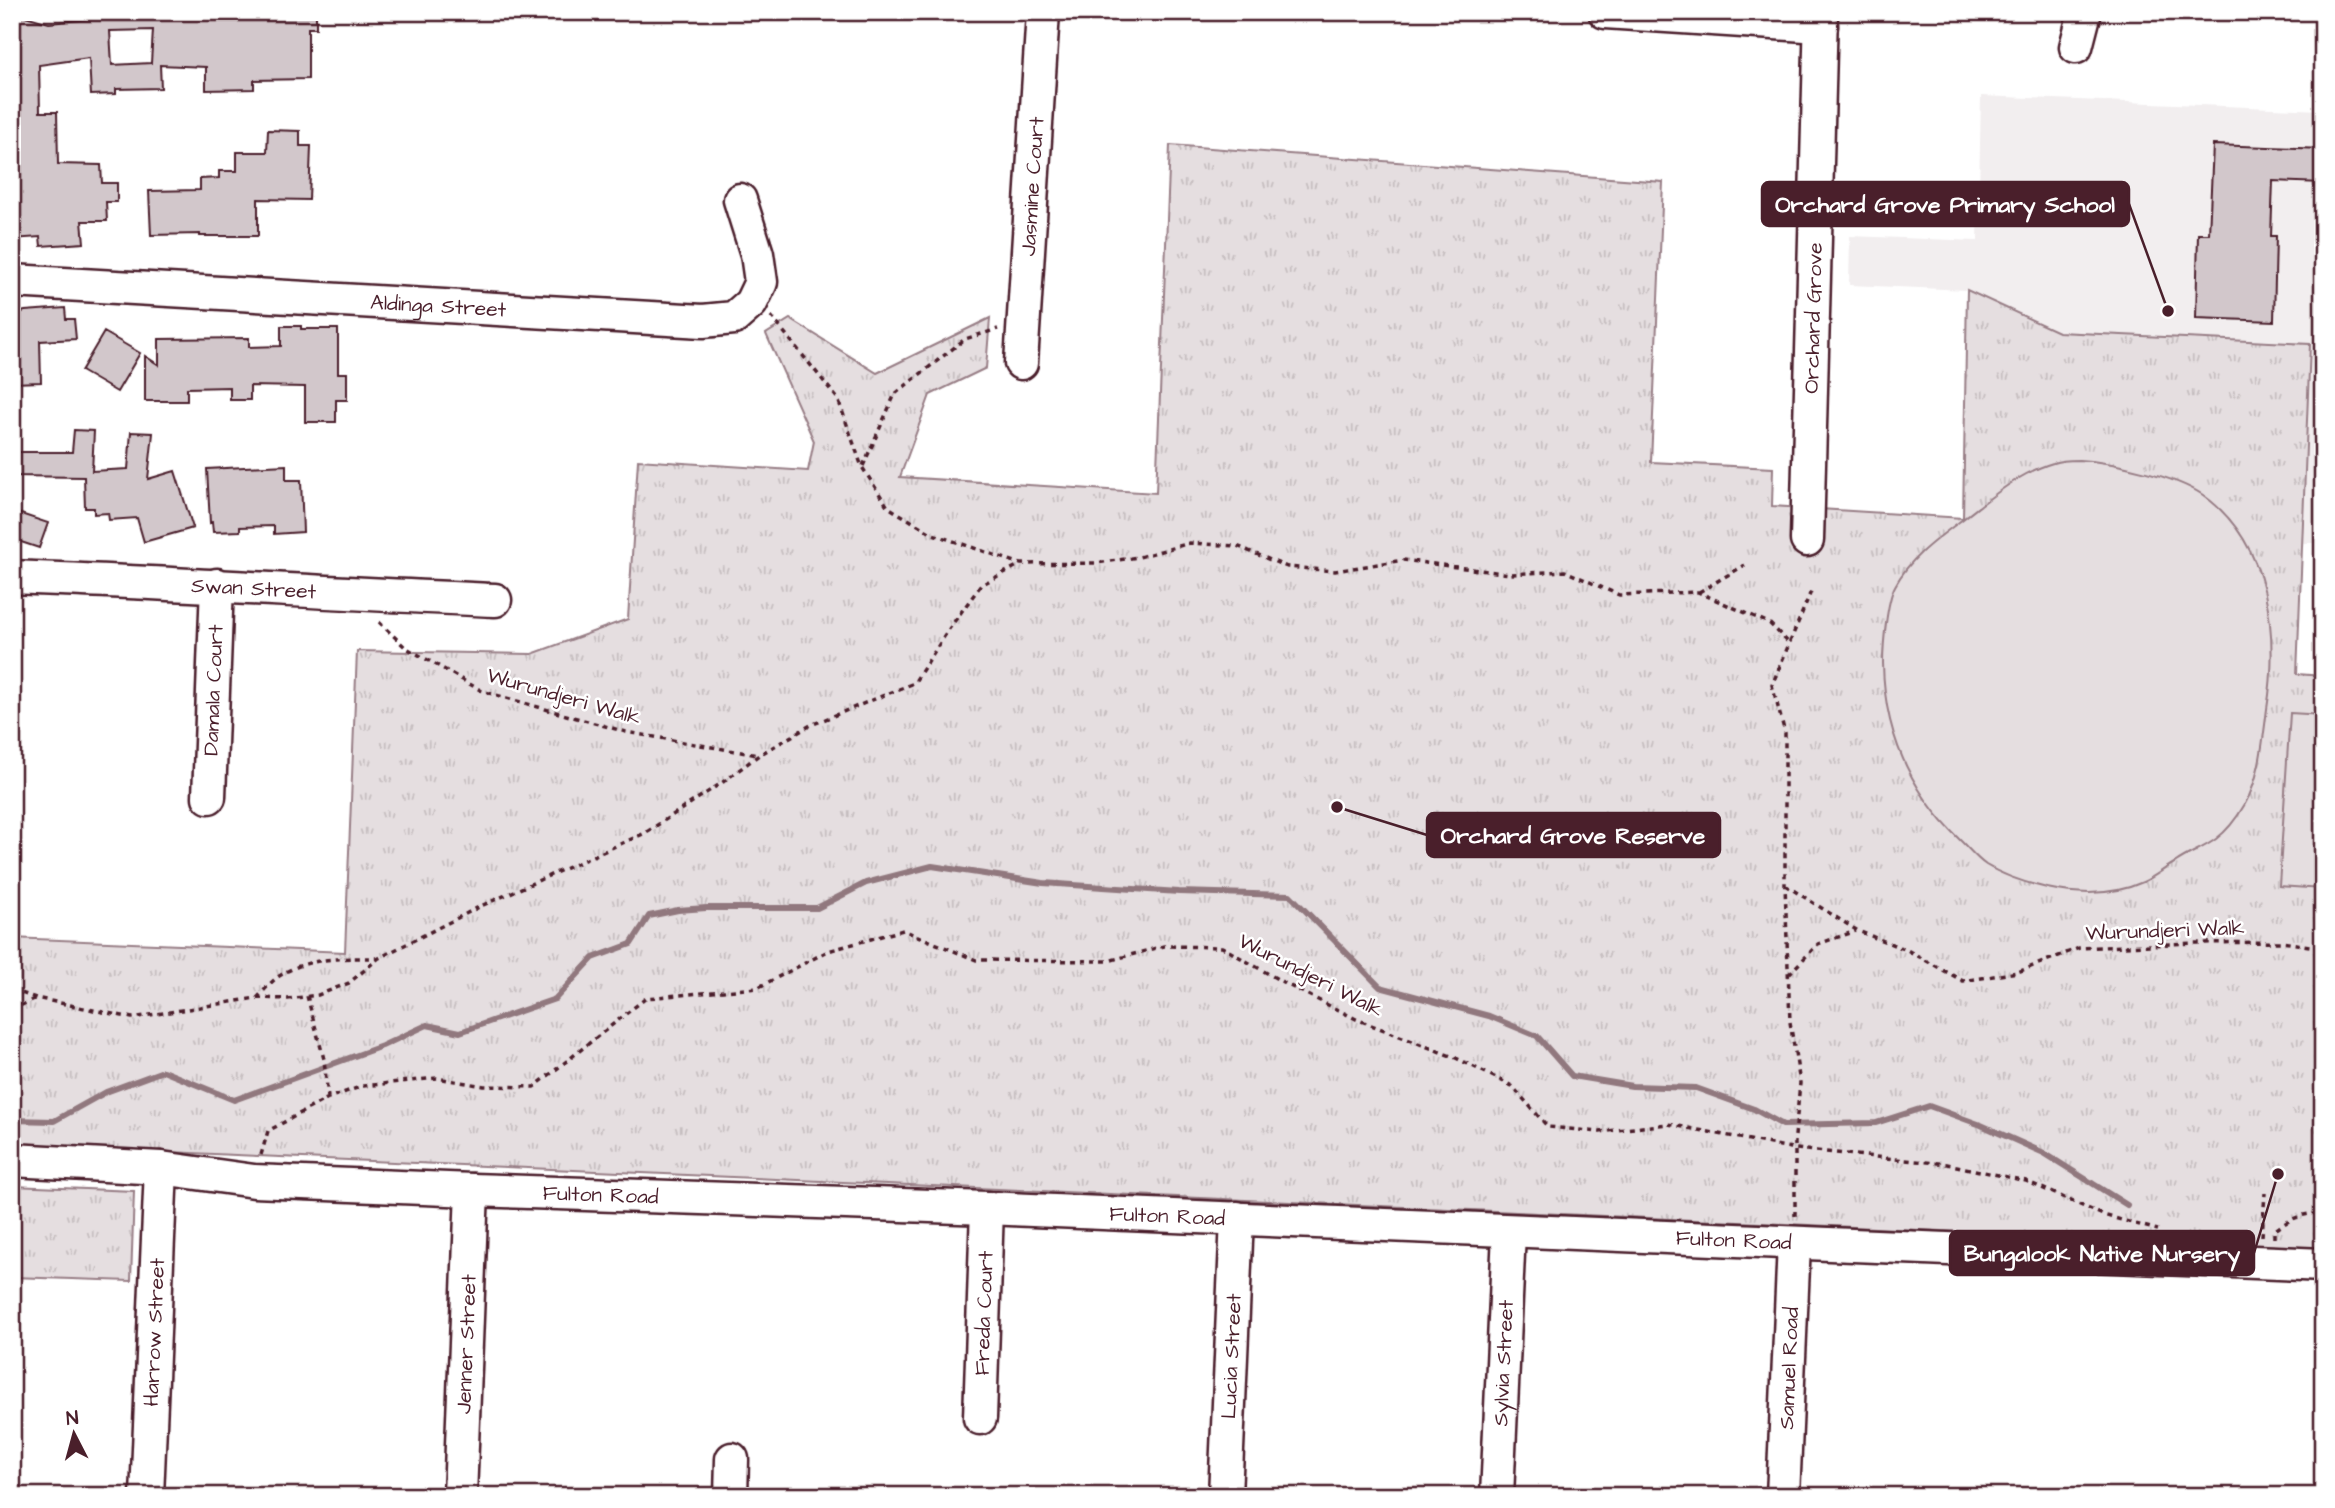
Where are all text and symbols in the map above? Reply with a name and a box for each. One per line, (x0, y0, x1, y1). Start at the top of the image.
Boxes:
street label: Jasmine Court (1014, 115, 1051, 257)
callout: Orchard Grove Primary School (1762, 182, 2129, 226)
text: Orchard Grove Primary School (1775, 189, 2115, 223)
street label: Orchard Grove (1797, 242, 1830, 394)
street label: Aldinga Street (370, 288, 507, 325)
street label: Swan Street (191, 571, 317, 606)
street label: Damala Court (197, 623, 231, 756)
street label: Wurundjeri Walk (484, 661, 644, 732)
callout: Orchard Grove Reserve (1427, 813, 1720, 857)
text: Orchard Grove Reserve (1441, 820, 1706, 852)
street label: Wurundjeri Walk (2085, 913, 2245, 948)
street label: Wurundjeri Walk (1233, 926, 1388, 1024)
street label: Fulton Road (542, 1178, 659, 1212)
street label: Fulton Road (1109, 1199, 1226, 1233)
street label: Fulton Road (1675, 1223, 1792, 1257)
callout: Bungalook Native Nursery (1950, 1231, 2254, 1275)
text: Bungalook Native Nursery (1964, 1238, 2241, 1272)
street label: Freda Court (967, 1250, 1001, 1376)
street label: Harrow Street (137, 1257, 172, 1407)
street label: Jenner Street (449, 1273, 484, 1415)
street label: Lucia Street (1214, 1292, 1249, 1420)
street label: Sylvia Street (1486, 1299, 1521, 1427)
street label: Samuel Road (1772, 1306, 1806, 1430)
north arrow (38, 1400, 108, 1470)
text: N (65, 1405, 80, 1433)

